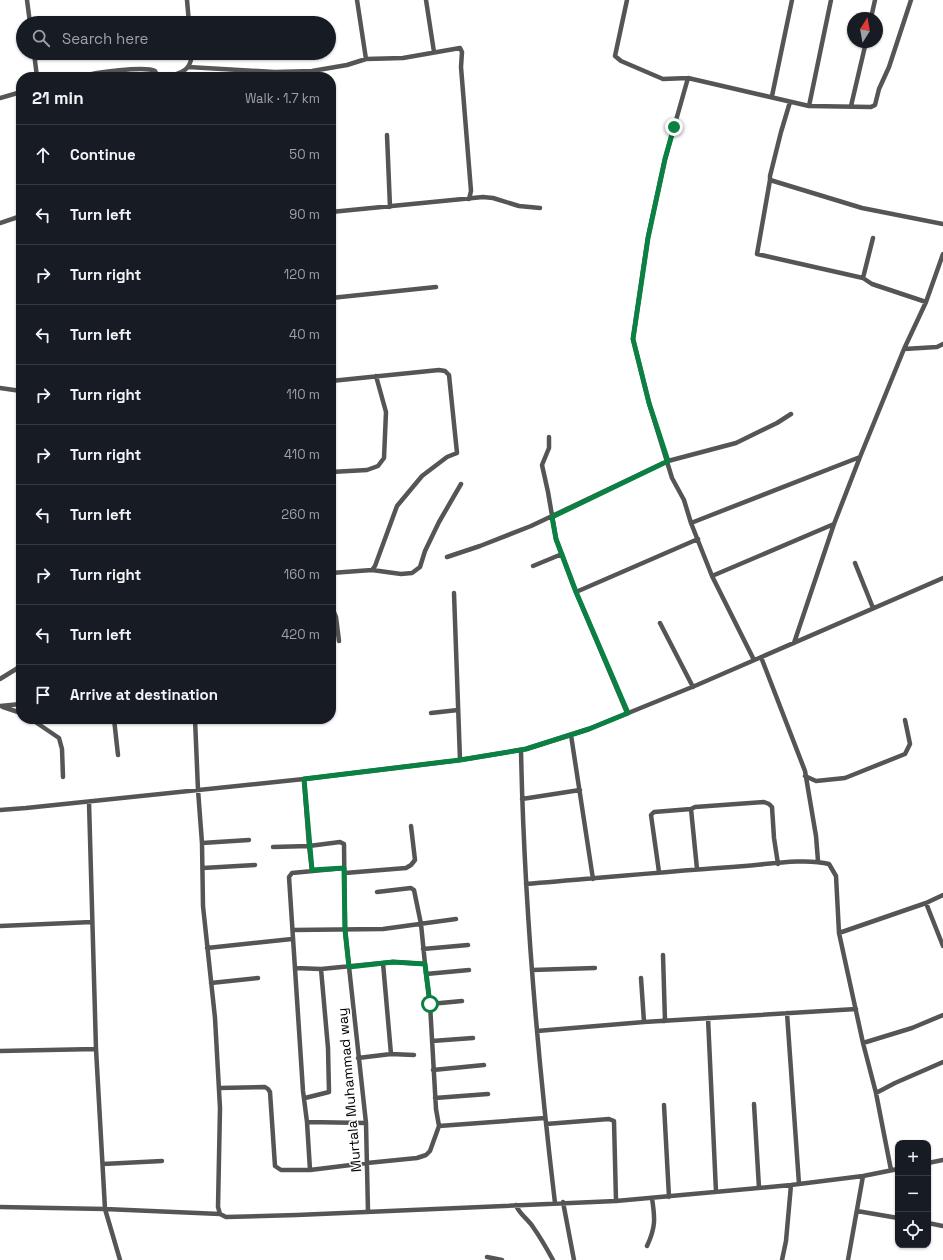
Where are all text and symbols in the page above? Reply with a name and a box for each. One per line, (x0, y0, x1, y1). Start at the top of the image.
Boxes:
north arrow (847, 12, 883, 48)
search box (16, 16, 336, 60)
icon: search (30, 27, 52, 49)
text: Search here (62, 29, 148, 48)
text: 21 min (32, 87, 84, 109)
text: Walk · 1.7 km (245, 90, 320, 107)
route end (665, 118, 683, 136)
icon: ahead (32, 144, 54, 166)
text: Continue (70, 145, 136, 164)
text: 50 m (289, 146, 320, 163)
icon: left (32, 204, 54, 226)
text: Turn left (70, 205, 132, 224)
text: 90 m (289, 206, 320, 223)
icon: right (32, 264, 54, 286)
text: Turn right (70, 265, 141, 284)
text: 120 m (284, 266, 320, 283)
icon: left (32, 324, 54, 346)
text: Turn left (70, 325, 132, 344)
text: 40 m (289, 326, 320, 343)
icon: right (32, 384, 54, 406)
text: Turn right (70, 385, 141, 404)
text: 110 m (286, 386, 320, 403)
icon: right (32, 444, 54, 466)
text: Turn right (70, 445, 141, 464)
text: 410 m (284, 446, 320, 463)
icon: left (32, 504, 54, 526)
text: Turn left (70, 505, 132, 524)
text: 260 m (281, 506, 320, 523)
icon: right (32, 564, 54, 586)
text: Turn right (70, 565, 141, 584)
text: 160 m (284, 566, 320, 583)
icon: left (32, 624, 54, 646)
text: Turn left (70, 625, 132, 644)
text: 420 m (281, 626, 320, 643)
icon: arrive (32, 684, 54, 706)
text: Arrive at destination (70, 685, 218, 704)
route start (421, 995, 439, 1013)
street label: Murtala Muhammad way (333, 1007, 365, 1173)
map controls (895, 1140, 931, 1248)
button: + (895, 1140, 931, 1176)
button: − (895, 1176, 931, 1212)
button: locate (895, 1212, 931, 1248)

